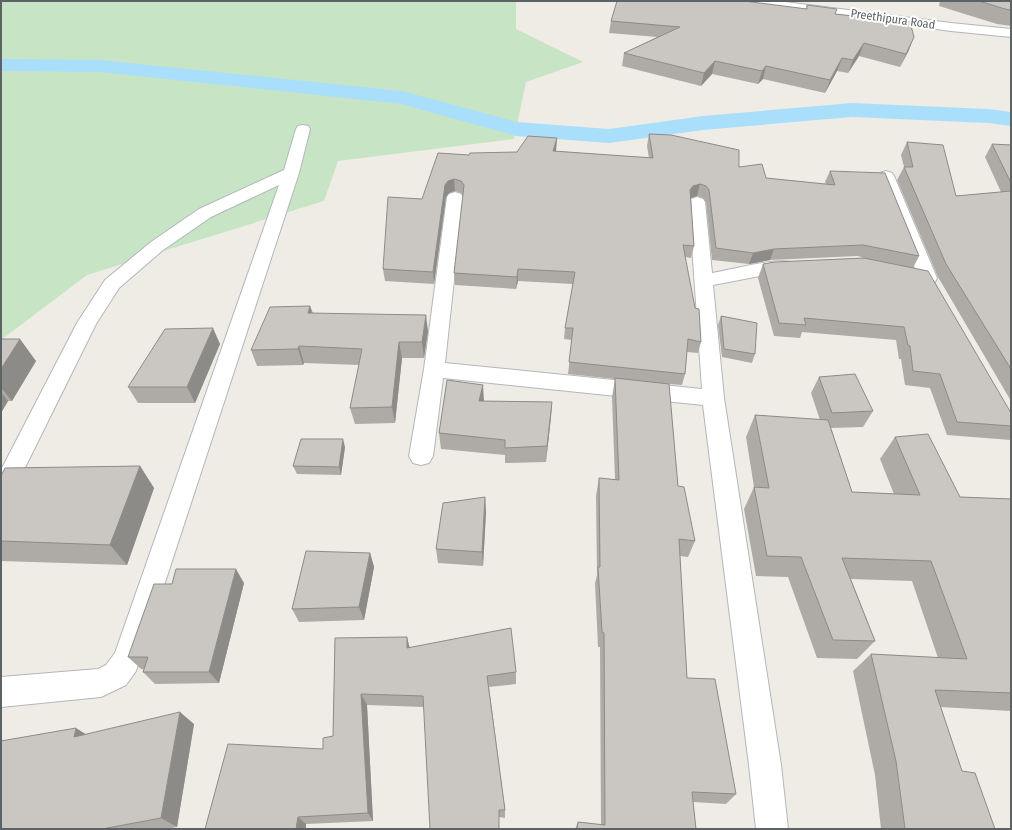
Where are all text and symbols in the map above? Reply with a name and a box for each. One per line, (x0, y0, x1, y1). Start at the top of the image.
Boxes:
street label: Preethipura Road (850, 6, 936, 32)

